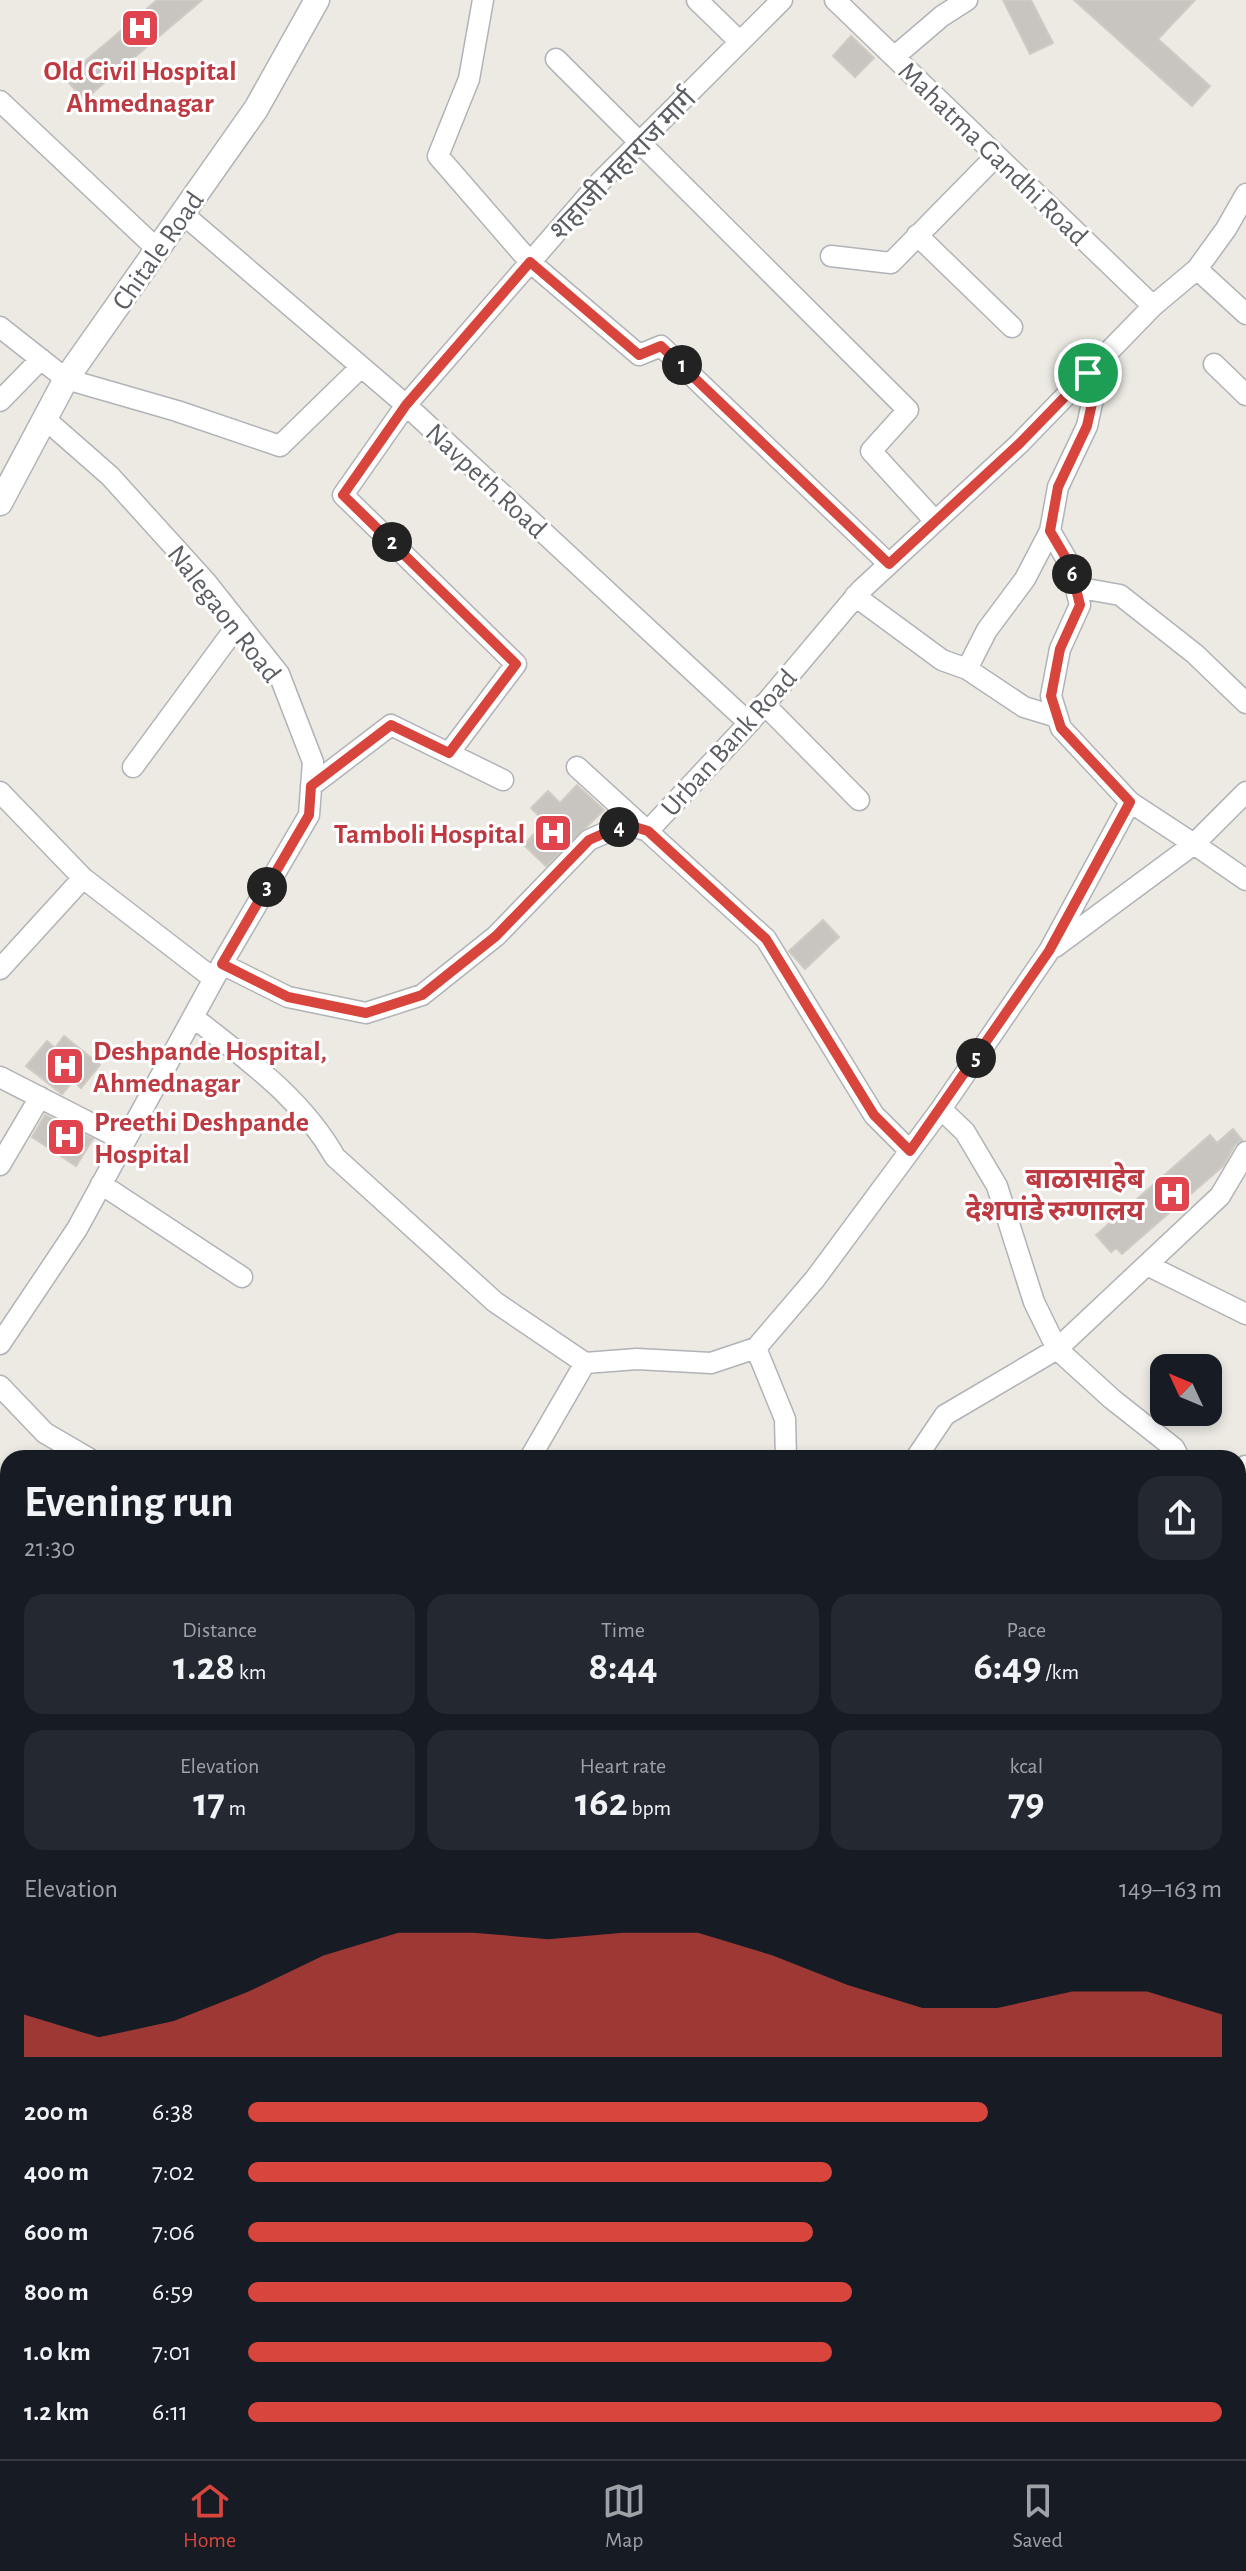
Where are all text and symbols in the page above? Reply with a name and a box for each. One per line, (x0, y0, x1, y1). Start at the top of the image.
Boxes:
hospital icon: Old Civil Hospital Ahmednagar (119, 7, 161, 49)
street label: Mahatma Gandhi Road (893, 57, 1093, 252)
place label: Old Civil Hospital Ahmednagar (43, 58, 237, 118)
street label: शहाजी महाराज मार्ग (542, 81, 703, 246)
street label: Chitale Road (108, 187, 210, 316)
pin (1054, 339, 1122, 407)
pin: 1 (662, 345, 702, 385)
icon: arrive (1066, 351, 1110, 395)
text: 1 (678, 354, 686, 376)
street label: Navpeth Road (420, 419, 551, 544)
pin: 2 (372, 522, 412, 562)
text: 2 (387, 531, 397, 553)
street label: Nalegaon Road (161, 540, 285, 688)
pin: 6 (1052, 554, 1092, 594)
text: 6 (1067, 563, 1077, 585)
street label: Urban Bank Road (656, 664, 803, 822)
pin: 4 (599, 807, 639, 847)
hospital icon: Tamboli Hospital (532, 812, 574, 854)
text: 4 (613, 816, 625, 838)
place label: Tamboli Hospital (334, 821, 525, 849)
pin: 3 (247, 867, 287, 907)
text: 3 (262, 876, 272, 898)
place label: Deshpande Hospital, Ahmednagar (93, 1038, 327, 1098)
pin: 5 (956, 1038, 996, 1078)
hospital icon: Deshpande Hospital, Ahmednagar (44, 1045, 86, 1087)
text: 5 (971, 1047, 981, 1069)
place label: Preethi Deshpande Hospital (94, 1109, 309, 1169)
hospital icon: Preethi Deshpande Hospital (45, 1116, 87, 1158)
place label: बाळासाहेब देशपांडे रुग्णालय (965, 1161, 1145, 1226)
hospital icon: बाळासाहेब देशपांडे रुग्णालय (1151, 1173, 1193, 1215)
north arrow (1150, 1354, 1222, 1426)
map controls (1150, 1354, 1222, 1426)
button: share (1138, 1476, 1222, 1560)
text: Evening run (24, 1481, 233, 1525)
text: 21:30 (24, 1535, 75, 1561)
text: Distance (182, 1619, 257, 1641)
text: Time (601, 1619, 645, 1641)
text: Pace (1007, 1619, 1046, 1641)
text: 1.28 (173, 1647, 235, 1687)
text: 8:44 (588, 1647, 658, 1687)
text: 6:49 (974, 1647, 1042, 1687)
text: km (235, 1661, 266, 1683)
text: /km (1042, 1661, 1079, 1683)
text: Elevation (180, 1755, 259, 1777)
text: Heart rate (580, 1755, 666, 1777)
text: kcal (1010, 1755, 1043, 1777)
text: 17 (193, 1783, 225, 1823)
text: 162 (575, 1783, 628, 1823)
text: 79 (1008, 1783, 1045, 1823)
text: m (225, 1797, 246, 1819)
text: bpm (628, 1797, 671, 1819)
text: Elevation (24, 1876, 118, 1902)
text: 149–163 m (1119, 1876, 1222, 1902)
text: 200 m (24, 2099, 88, 2125)
text: 6:38 (152, 2099, 193, 2125)
text: 400 m (24, 2159, 89, 2185)
text: 7:02 (152, 2159, 194, 2185)
text: 600 m (24, 2219, 89, 2245)
text: 7:06 (152, 2219, 195, 2245)
text: 800 m (24, 2279, 89, 2305)
text: 6:59 (152, 2279, 193, 2305)
text: 1.0 km (24, 2339, 91, 2365)
text: 7:01 (152, 2339, 191, 2365)
text: 1.2 km (24, 2399, 89, 2425)
text: 6:11 (152, 2399, 188, 2425)
tab: Home (183, 2479, 236, 2553)
tab: Map (602, 2479, 646, 2553)
tab: Saved (1013, 2479, 1063, 2553)

